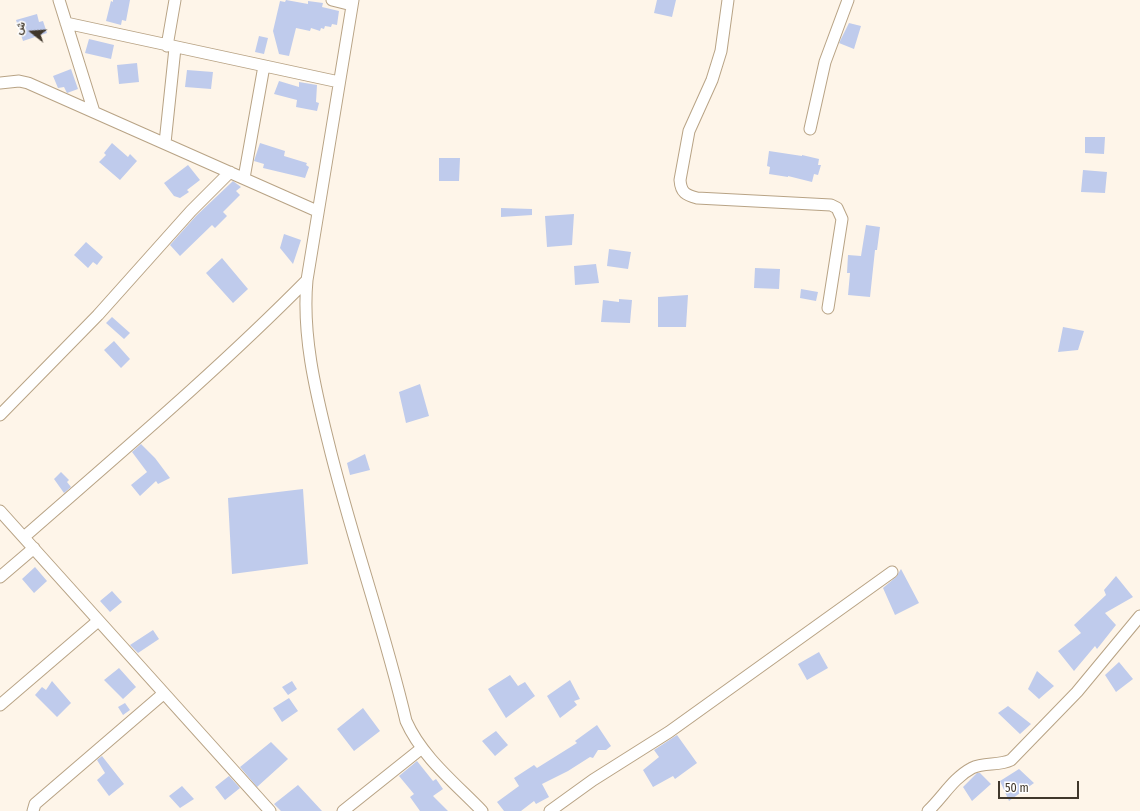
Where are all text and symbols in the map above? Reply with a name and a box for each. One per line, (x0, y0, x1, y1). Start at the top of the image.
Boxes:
north arrow (12, 12, 52, 52)
text: ش (12, 20, 28, 37)
scale bar (1000, 773, 1081, 799)
text: 50 m (1005, 781, 1029, 795)

